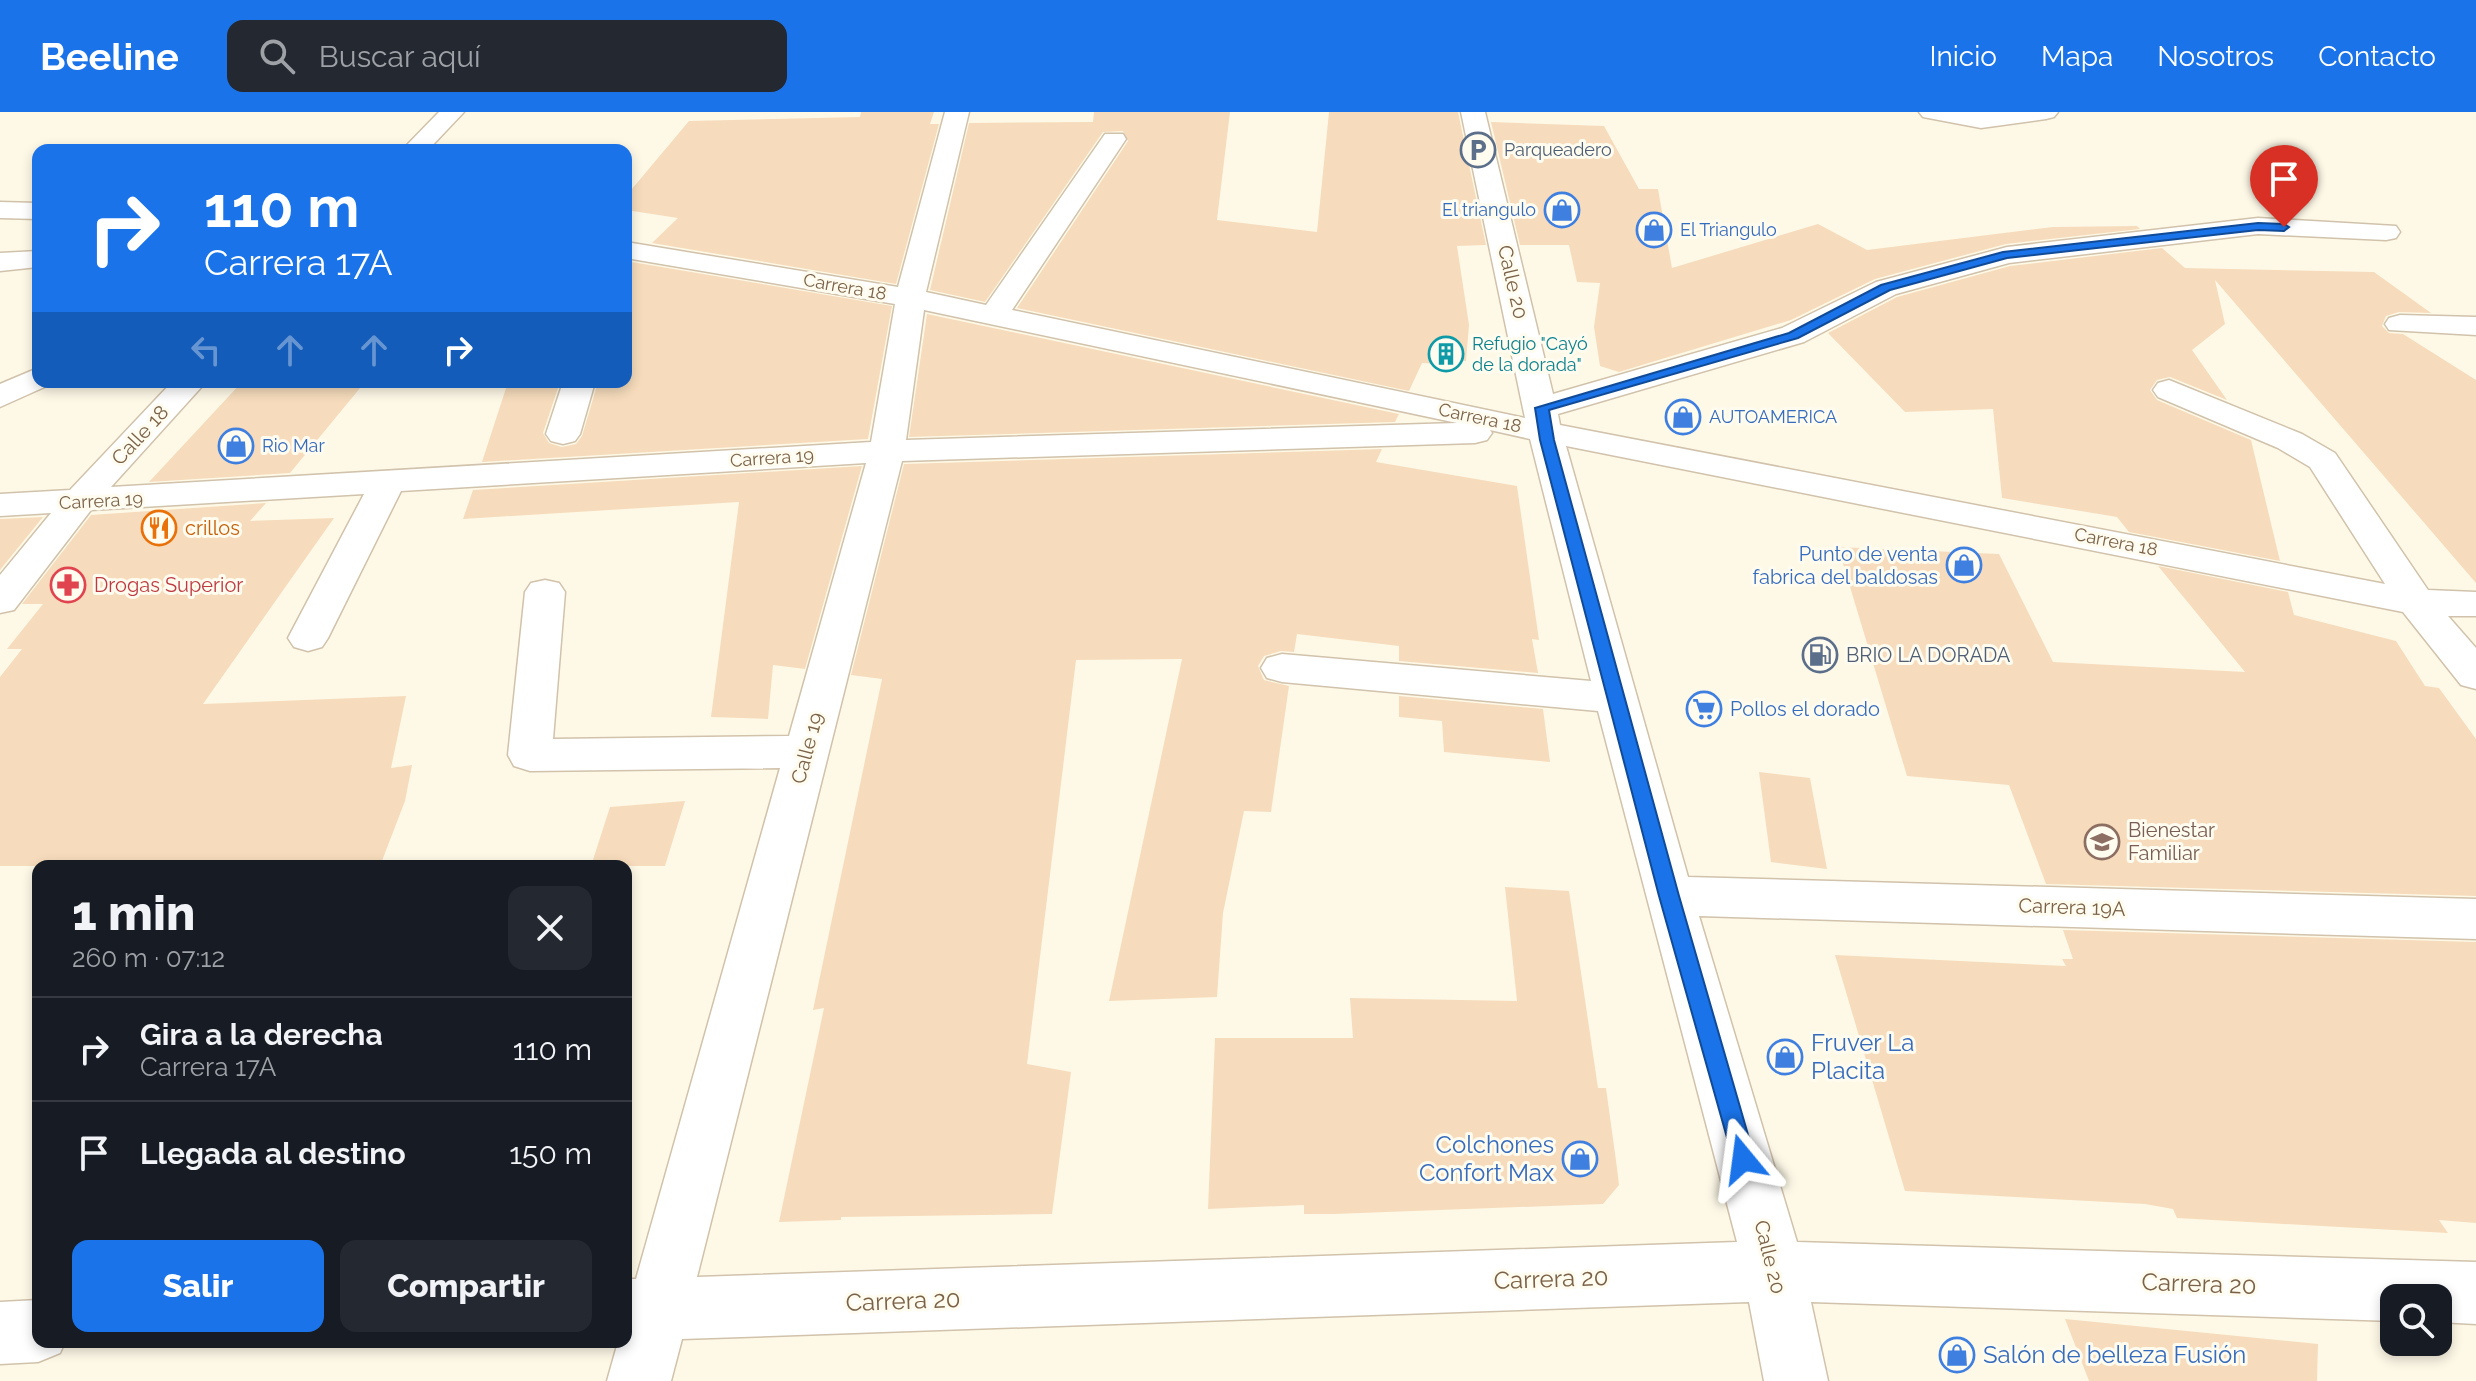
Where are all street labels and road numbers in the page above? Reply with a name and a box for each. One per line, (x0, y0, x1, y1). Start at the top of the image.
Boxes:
street label: Calle 20 (1493, 243, 1533, 321)
street label: Carrera 18 (802, 269, 888, 304)
street label: Carrera 18 (1437, 398, 1523, 437)
street label: Calle 18 (106, 400, 174, 470)
street label: Carrera 19 (729, 444, 815, 471)
street label: Carrera 19 (58, 488, 143, 513)
street label: Carrera 18 (2073, 523, 2159, 560)
street label: Calle 19 (786, 710, 828, 786)
street label: Carrera 19A (2018, 893, 2126, 921)
street label: Calle 20 (1749, 1218, 1791, 1296)
street label: Carrera 20 (1493, 1262, 1609, 1295)
street label: Carrera 20 (2141, 1267, 2257, 1300)
street label: Carrera 20 (845, 1284, 961, 1317)

